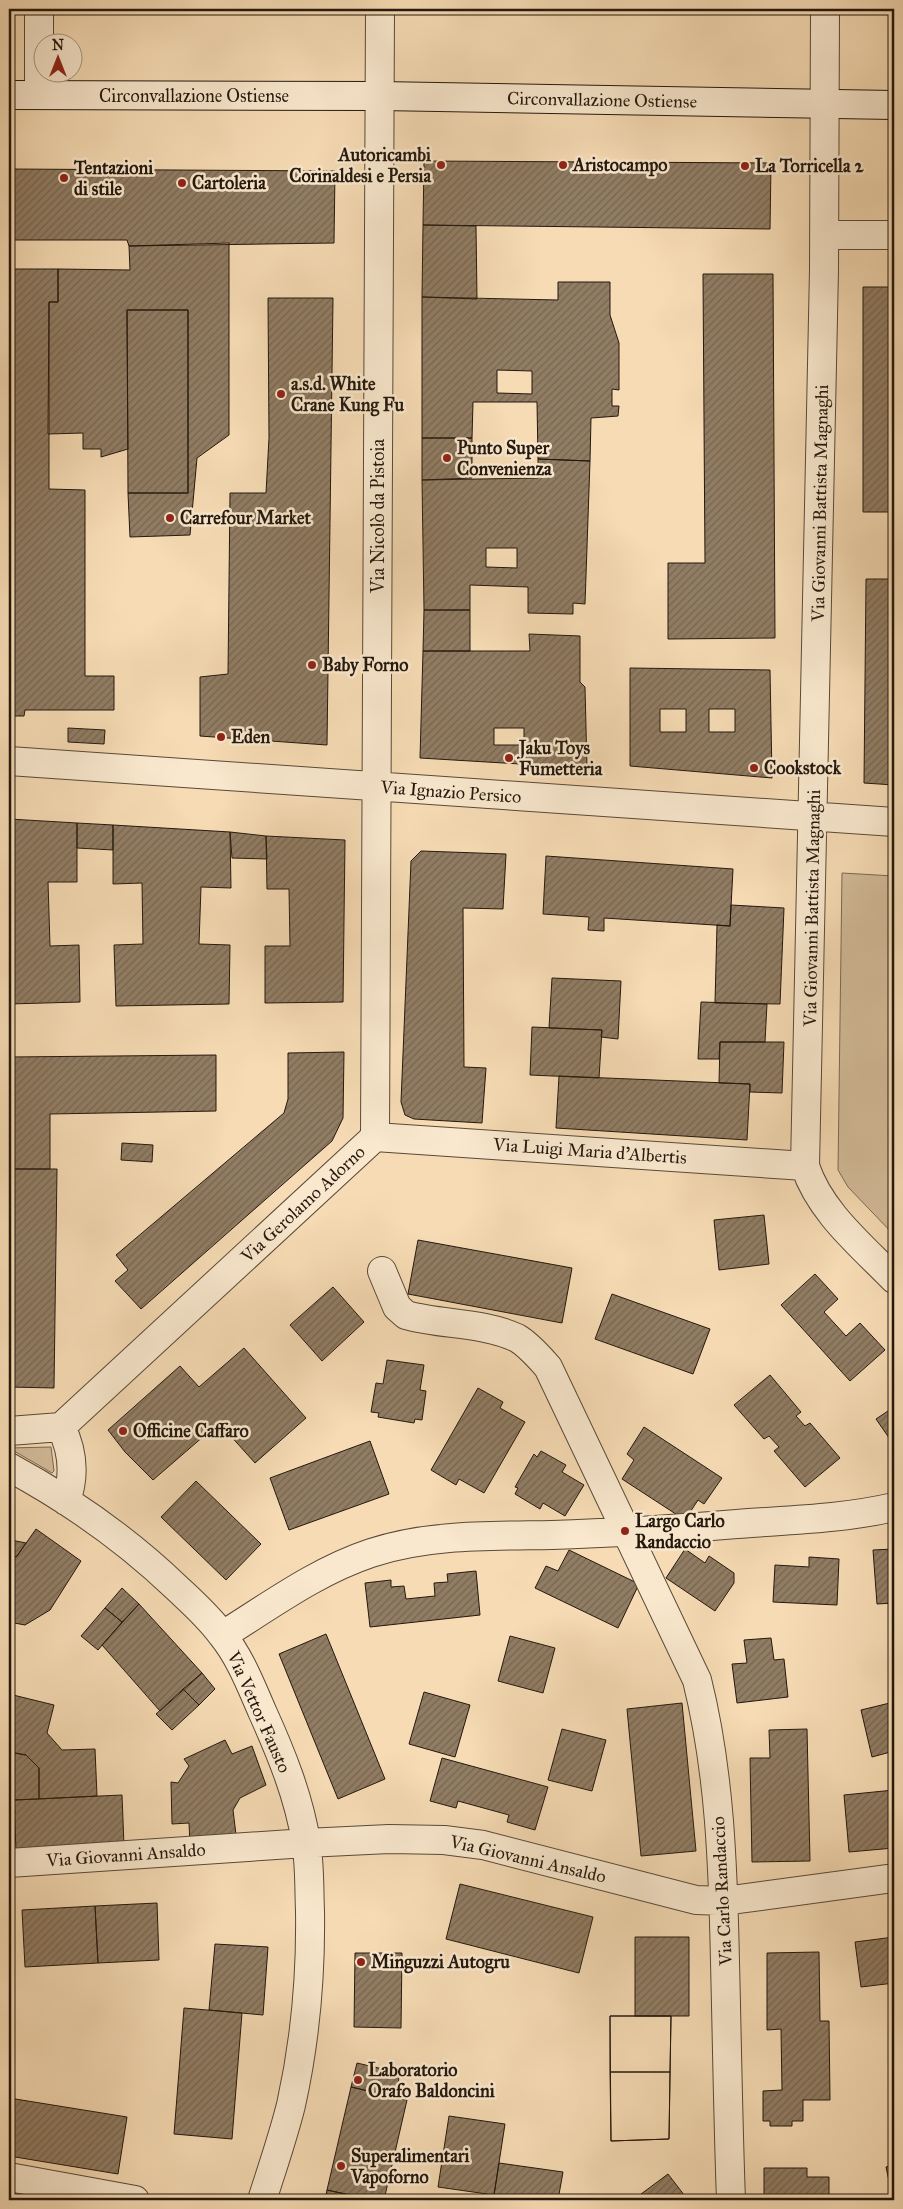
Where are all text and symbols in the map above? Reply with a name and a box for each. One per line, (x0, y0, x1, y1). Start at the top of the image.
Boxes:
north arrow (32, 32, 82, 82)
text: N (52, 37, 64, 54)
street label: Circonvallazione Ostiense (99, 85, 289, 107)
street label: Circonvallazione Ostiense (507, 87, 697, 113)
place label: Autoricambi Corinaldesi e Persia (289, 144, 432, 187)
place label: Aristocampo (572, 154, 668, 177)
place label: La Torricella 2 (755, 155, 864, 177)
place label: Tentazioni di stile (73, 157, 154, 200)
marker: Autoricambi Corinaldesi e Persia (435, 159, 447, 171)
marker: Aristocampo (557, 159, 569, 171)
marker: La Torricella 2 (739, 160, 751, 172)
marker: Tentazioni di stile (58, 172, 70, 184)
place label: Cartoleria (192, 172, 266, 194)
marker: Cartoleria (176, 177, 188, 189)
place label: a.s.d. White Crane Kung Fu (291, 373, 404, 417)
street label: Via Giovanni Battista Magnaghi (807, 384, 834, 623)
marker: a.s.d. White Crane Kung Fu (275, 388, 287, 400)
place label: Punto Super Convenienza (457, 437, 552, 480)
street label: Via Nicolò da Pistoia (367, 439, 389, 594)
marker: Punto Super Convenienza (441, 452, 453, 464)
place label: Carrefour Market (180, 507, 312, 529)
marker: Carrefour Market (164, 512, 176, 524)
place label: Baby Forno (322, 654, 409, 677)
marker: Baby Forno (306, 659, 318, 671)
place label: Eden (231, 726, 270, 748)
marker: Eden (215, 731, 227, 743)
place label: Jaku Toys Fumetteria (517, 737, 603, 780)
marker: Jaku Toys Fumetteria (503, 752, 515, 764)
place label: Cookstock (764, 757, 842, 779)
marker: Cookstock (748, 762, 760, 774)
street label: Via Ignazio Persico (379, 776, 522, 809)
street label: Via Giovanni Battista Magnaghi (799, 789, 826, 1028)
street label: Via Luigi Maria d'Albertis (491, 1133, 688, 1170)
street label: Via Gerolamo Adorno (236, 1141, 370, 1268)
place label: Officine Caffaro (133, 1420, 249, 1442)
marker: Officine Caffaro (117, 1425, 129, 1437)
place label: Largo Carlo Randaccio (635, 1510, 725, 1553)
marker: Largo Carlo Randaccio (619, 1525, 631, 1537)
street label: Via Vettor Fausto (222, 1647, 296, 1776)
street label: Via Carlo Randaccio (707, 1816, 737, 1967)
street label: Via Giovanni Ansaldo (447, 1830, 608, 1888)
street label: Via Giovanni Ansaldo (45, 1838, 206, 1872)
place label: Minguzzi Autogru (371, 1951, 510, 1974)
marker: Minguzzi Autogru (355, 1956, 367, 1968)
place label: Laboratorio Orafo Baldoncini (368, 2059, 496, 2102)
marker: Laboratorio Orafo Baldoncini (352, 2074, 364, 2086)
place label: Superalimentari Vapoforno (350, 2145, 471, 2189)
marker: Superalimentari Vapoforno (335, 2160, 347, 2172)

